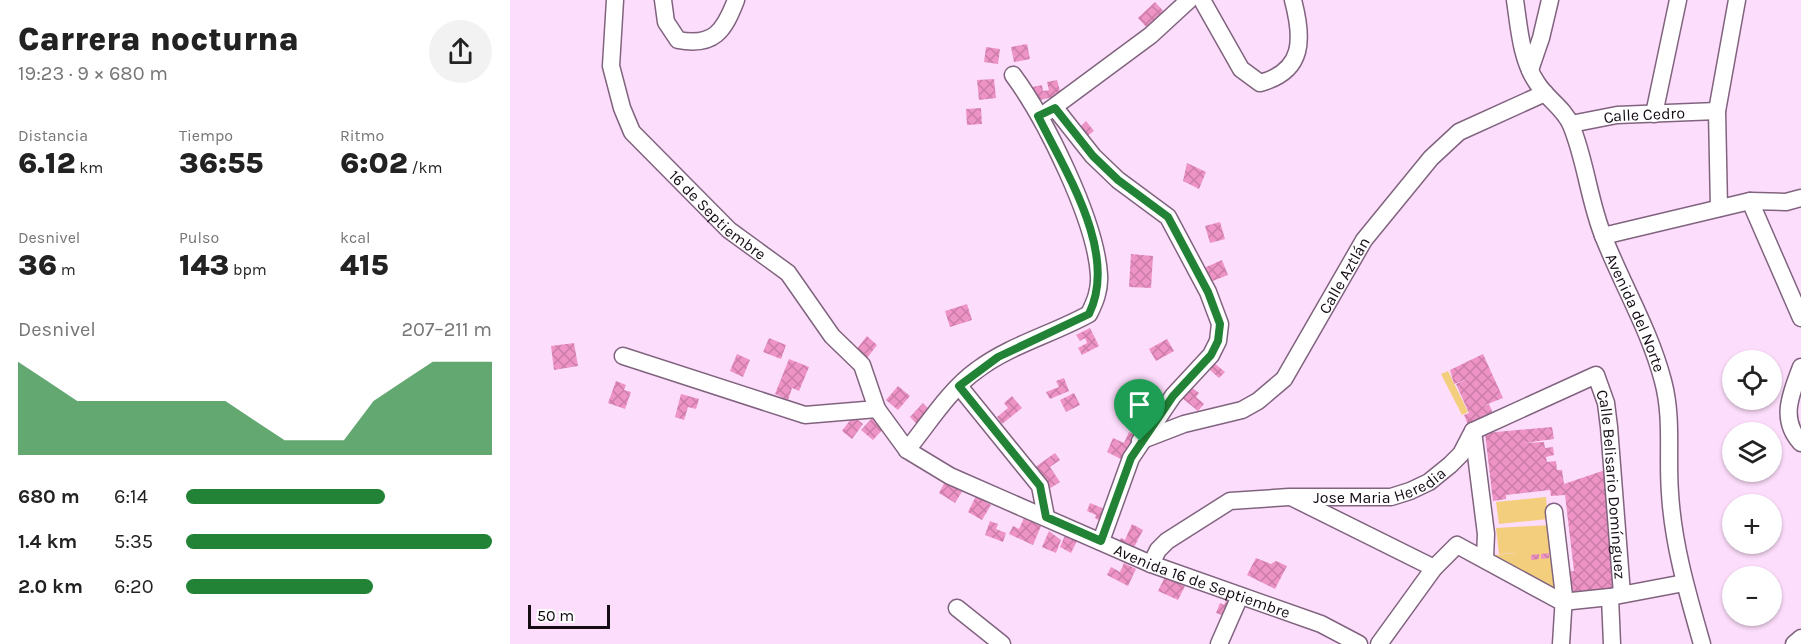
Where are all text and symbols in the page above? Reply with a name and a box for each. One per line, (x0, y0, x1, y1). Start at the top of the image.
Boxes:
text: Carrera nocturna (18, 20, 299, 58)
button: share (429, 20, 492, 83)
text: 19:23 · 9 × 680 m (18, 62, 168, 85)
street label: Calle Cedro (1602, 103, 1685, 127)
text: Distancia (18, 126, 88, 145)
text: Tiempo (179, 126, 233, 145)
text: Ritmo (340, 126, 384, 145)
text: 6.12 (18, 145, 75, 181)
text: 36:55 (179, 145, 263, 181)
text: 6:02 (340, 145, 408, 181)
text: km (75, 158, 103, 177)
text: /km (408, 158, 442, 177)
street label: 16 de Septiembre (665, 166, 770, 264)
text: Desnivel (18, 228, 80, 247)
text: Pulso (179, 228, 219, 247)
text: kcal (340, 228, 371, 247)
street label: Calle Aztlán (1314, 233, 1373, 317)
text: 36 (18, 247, 57, 283)
text: 143 (179, 247, 229, 283)
text: 415 (340, 247, 389, 283)
street label: Avenida del Norte (1602, 250, 1669, 374)
text: m (57, 260, 76, 279)
text: bpm (229, 260, 267, 279)
text: Desnivel (18, 318, 96, 341)
text: 207–211 m (401, 318, 492, 341)
map controls (1722, 350, 1782, 626)
button: locate (1722, 350, 1782, 410)
pin (1114, 379, 1165, 441)
street label: Calle Belisario Domínguez (1592, 387, 1630, 580)
icon: arrive (1123, 388, 1156, 421)
button: layers (1722, 422, 1782, 482)
street label: Jose Maria Heredia (1313, 463, 1449, 507)
text: 680 m (18, 485, 80, 508)
text: 6:14 (114, 485, 148, 508)
button: + (1722, 494, 1782, 554)
text: 1.4 km (18, 530, 77, 553)
text: 5:35 (114, 530, 153, 553)
street label: Avenida 16 de Septiembre (1111, 540, 1293, 622)
button: − (1722, 566, 1782, 626)
text: 2.0 km (18, 575, 83, 598)
text: 6:20 (114, 575, 154, 598)
scale bar (528, 602, 610, 630)
text: 50 m (537, 606, 574, 625)

